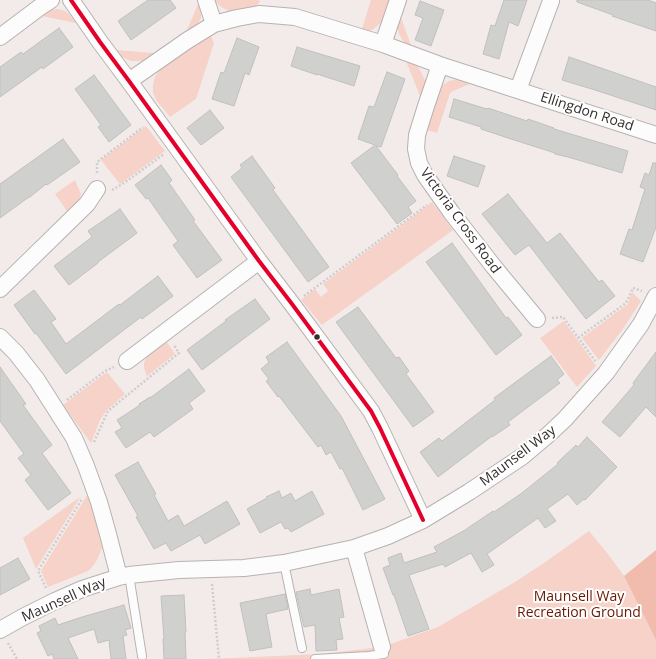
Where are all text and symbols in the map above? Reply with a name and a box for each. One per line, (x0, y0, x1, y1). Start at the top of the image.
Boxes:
street label: Ellingdon Road (538, 89, 636, 135)
street label: Victoria Cross Road (416, 165, 504, 277)
unlabelled marker (312, 332, 322, 342)
street label: Maunsell Way (477, 422, 559, 490)
street label: Maunsell Way (19, 574, 109, 626)
park label: Maunsell Way Recreation Ground (517, 589, 641, 622)

